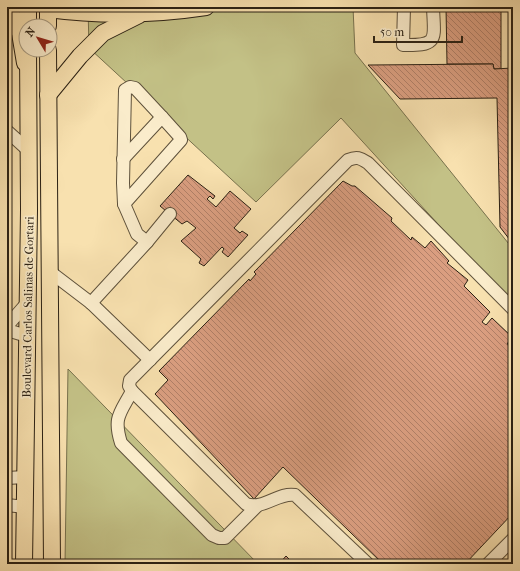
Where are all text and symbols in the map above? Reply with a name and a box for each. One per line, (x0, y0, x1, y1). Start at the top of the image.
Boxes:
north arrow (18, 18, 58, 58)
scale bar (374, 18, 462, 44)
text: N (23, 24, 39, 39)
text: 50 m (380, 25, 404, 39)
street label: Boulevard Carlos Salinas de Gortari (19, 216, 37, 398)

